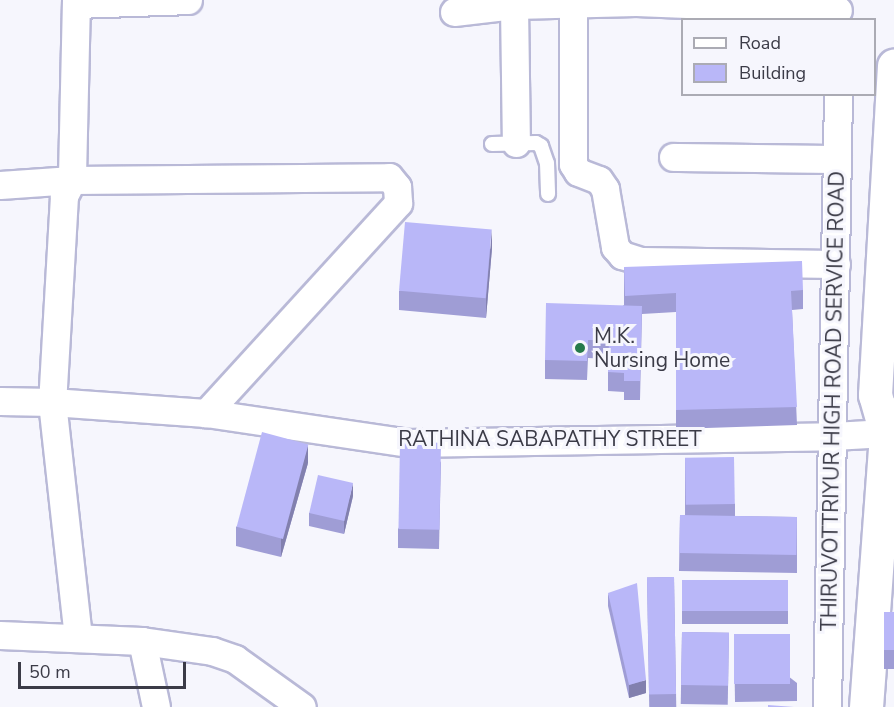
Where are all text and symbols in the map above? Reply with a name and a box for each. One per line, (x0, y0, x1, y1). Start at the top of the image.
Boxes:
legend (681, 18, 876, 96)
text: Road (739, 31, 781, 55)
text: Building (739, 61, 806, 85)
street label: THIRUVOTTRIYUR HIGH ROAD SERVICE ROAD (816, 171, 850, 631)
place label: M.K. Nursing Home (594, 323, 730, 373)
marker: M.K. Nursing Home (571, 339, 589, 357)
street label: RATHINA SABAPATHY STREET (398, 426, 702, 452)
scale bar (21, 650, 189, 688)
text: 50 m (29, 660, 71, 684)

